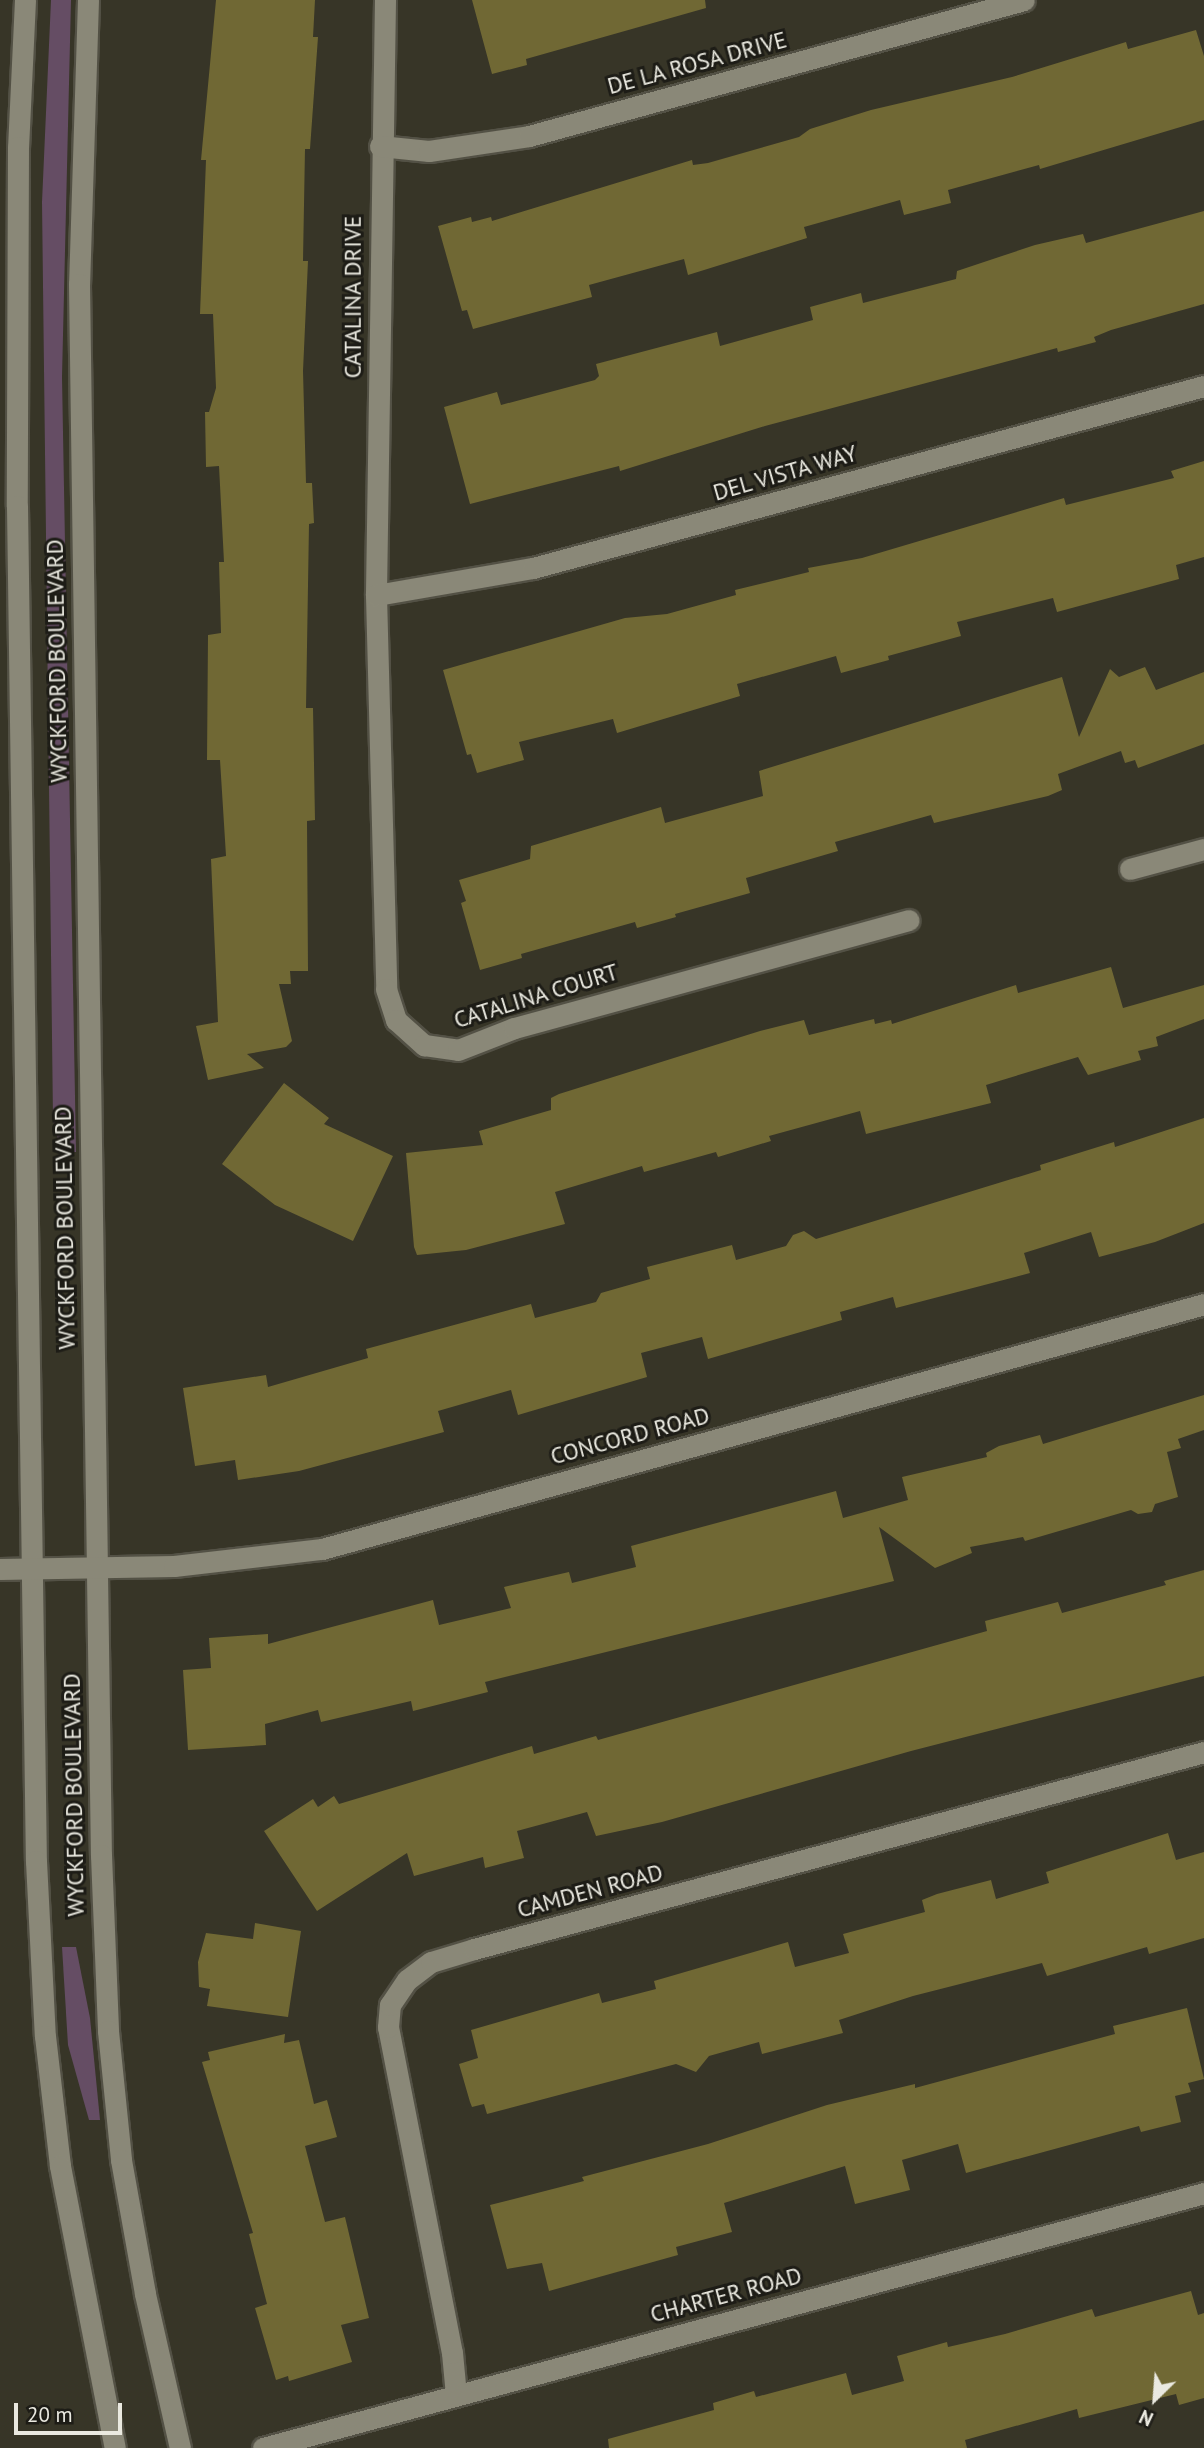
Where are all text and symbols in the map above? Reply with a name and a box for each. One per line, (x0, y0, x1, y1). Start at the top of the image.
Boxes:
street label: DE LA ROSA DRIVE (604, 26, 790, 100)
street label: CATALINA DRIVE (339, 215, 367, 379)
street label: DEL VISTA WAY (708, 439, 862, 507)
street label: WYCKFORD BOULEVARD (41, 539, 73, 783)
street label: CATALINA COURT (450, 958, 622, 1034)
street label: WYCKFORD BOULEVARD (49, 1106, 81, 1350)
street label: CONCORD ROAD (548, 1402, 712, 1470)
street label: WYCKFORD BOULEVARD (58, 1673, 90, 1917)
street label: CAMDEN ROAD (514, 1858, 666, 1924)
street label: CHARTER ROAD (647, 2262, 805, 2328)
north arrow (1120, 2364, 1190, 2434)
scale bar (18, 2388, 126, 2432)
text: 20 m (27, 2401, 73, 2428)
text: N (1135, 2405, 1157, 2432)

